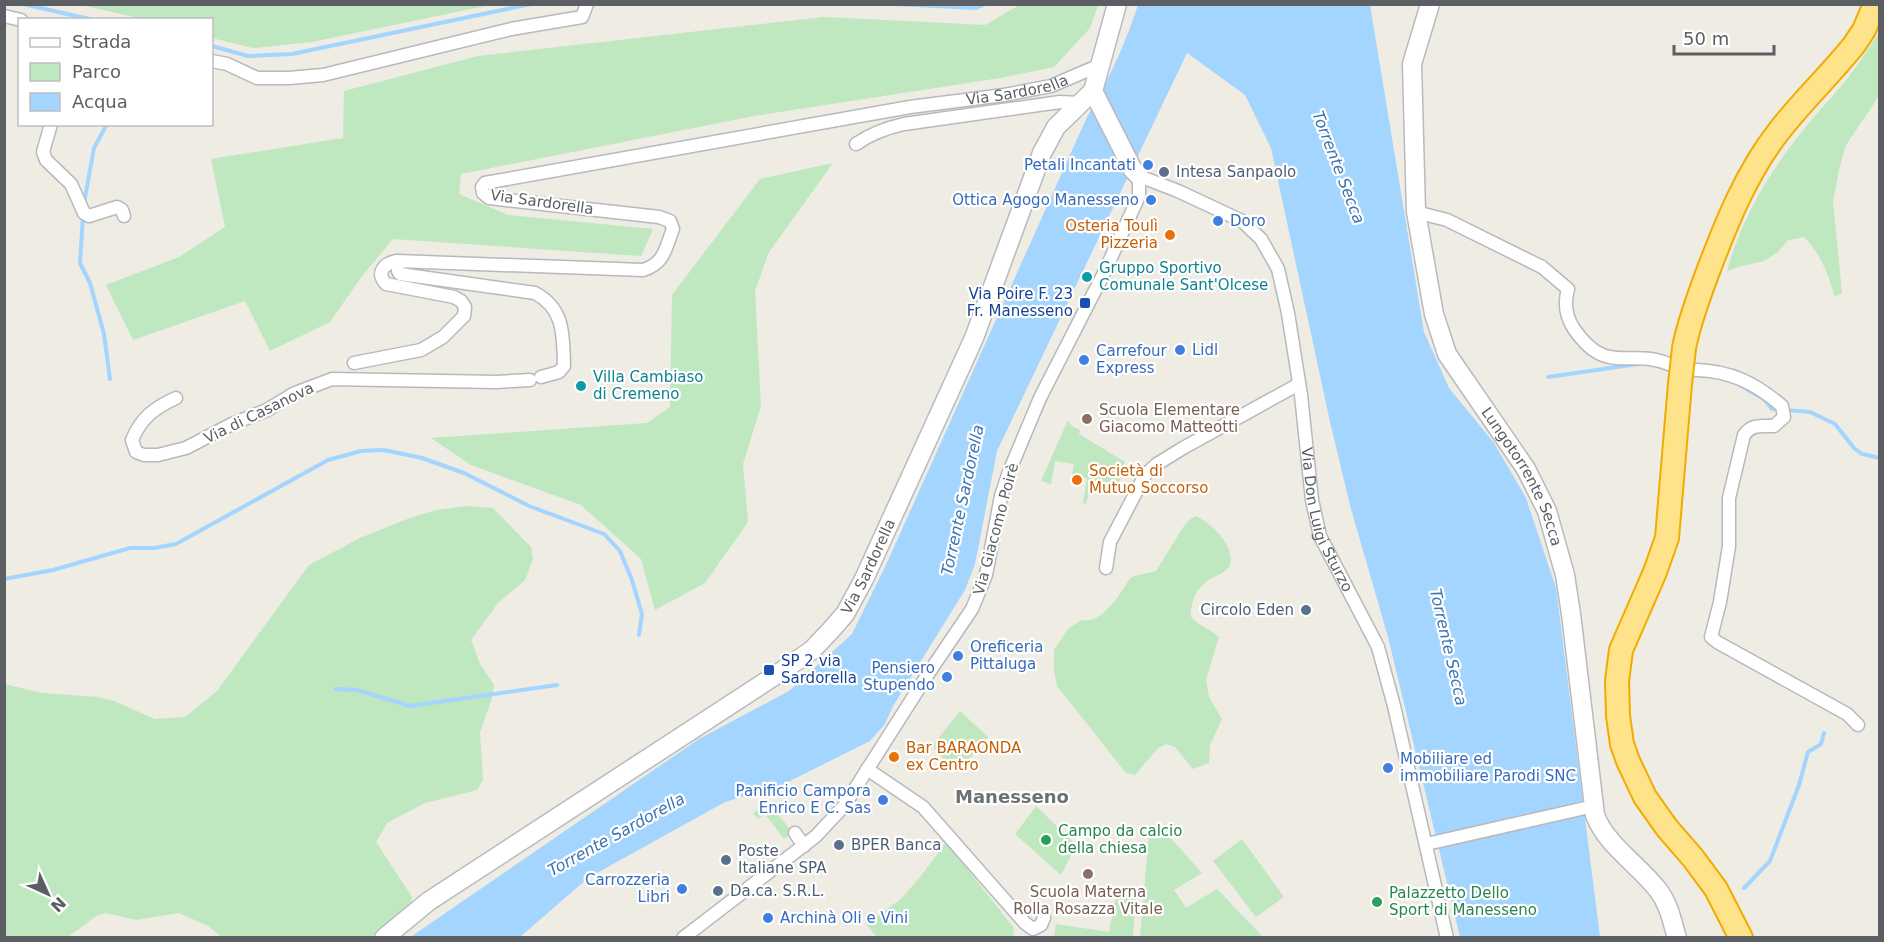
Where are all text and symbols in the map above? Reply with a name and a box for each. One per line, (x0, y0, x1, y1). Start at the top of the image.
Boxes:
legend (18, 18, 213, 126)
scale bar (1674, 18, 1774, 56)
text: 50 m (1683, 28, 1729, 49)
text: Strada (72, 31, 131, 52)
text: Parco (72, 61, 121, 82)
street label: Via Sardorella (965, 71, 1071, 109)
text: Acqua (72, 91, 128, 112)
water label: Torrente Secca (1308, 108, 1369, 226)
place label: Petali Incantati (1024, 156, 1136, 174)
marker: Petali Incantati (1141, 158, 1155, 172)
place label: Intesa Sanpaolo (1176, 163, 1296, 181)
marker: Intesa Sanpaolo (1157, 165, 1171, 179)
street label: Via Sardorella (489, 186, 595, 218)
place label: Ottica Agogo Manesseno (952, 191, 1139, 209)
marker: Ottica Agogo Manesseno (1144, 193, 1158, 207)
place label: Doro (1230, 212, 1266, 230)
marker: Doro (1211, 214, 1225, 228)
place label: Osteria Toulì Pizzeria (1065, 217, 1158, 252)
marker: Osteria Toulì Pizzeria (1163, 228, 1177, 242)
place label: Gruppo Sportivo Comunale Sant'Olcese (1099, 259, 1268, 294)
marker: Gruppo Sportivo Comunale Sant'Olcese (1080, 270, 1094, 284)
place label: Via Poire F. 23 Fr. Manesseno (967, 285, 1073, 320)
marker: Via Poire F. 23 Fr. Manesseno (1078, 296, 1092, 310)
place label: Lidl (1192, 341, 1218, 359)
place label: Carrefour Express (1096, 342, 1168, 377)
marker: Lidl (1173, 343, 1187, 357)
marker: Carrefour Express (1077, 353, 1091, 367)
place label: Villa Cambiaso di Cremeno (593, 368, 704, 403)
street label: Via di Casanova (201, 379, 317, 447)
marker: Villa Cambiaso di Cremeno (574, 379, 588, 393)
place label: Scuola Elementare Giacomo Matteotti (1099, 401, 1240, 436)
street label: Lungotorrente Secca (1477, 404, 1565, 548)
marker: Scuola Elementare Giacomo Matteotti (1080, 412, 1094, 426)
water label: Torrente Sardorella (937, 423, 988, 577)
street label: Via Don Luigi Sturzo (1298, 446, 1357, 595)
street label: Via Giacomo Poirè (970, 461, 1022, 597)
place label: Società di Mutuo Soccorso (1089, 462, 1208, 497)
marker: Società di Mutuo Soccorso (1070, 473, 1084, 487)
street label: Via Sardorella (838, 516, 899, 617)
water label: Torrente Secca (1426, 587, 1471, 707)
place label: Circolo Eden (1200, 601, 1294, 619)
marker: Circolo Eden (1299, 603, 1313, 617)
place label: Oreficeria Pittaluga (970, 638, 1043, 673)
marker: Oreficeria Pittaluga (951, 649, 965, 663)
place label: SP 2 via Sardorella (781, 652, 857, 687)
place label: Pensiero Stupendo (863, 659, 935, 694)
marker: SP 2 via Sardorella (762, 663, 776, 677)
marker: Pensiero Stupendo (940, 670, 954, 684)
place label: Bar BARAONDA ex Centro (906, 739, 1022, 774)
marker: Bar BARAONDA ex Centro (887, 750, 901, 764)
place label: Mobiliare ed immobiliare Parodi SNC (1400, 750, 1576, 785)
marker: Mobiliare ed immobiliare Parodi SNC (1381, 761, 1395, 775)
place label: Panificio Campora Enrico E C. Sas (736, 782, 871, 817)
district label: Manesseno (955, 786, 1069, 807)
water label: Torrente Sardorella (544, 789, 688, 880)
marker: Panificio Campora Enrico E C. Sas (876, 793, 890, 807)
place label: Campo da calcio della chiesa (1058, 822, 1182, 857)
marker: Campo da calcio della chiesa (1039, 833, 1053, 847)
place label: BPER Banca (851, 836, 941, 854)
marker: BPER Banca (832, 838, 846, 852)
place label: Poste Italiane SPA (738, 842, 827, 877)
marker: Poste Italiane SPA (719, 853, 733, 867)
north arrow (18, 864, 78, 924)
marker: Scuola Materna Rolla Rosazza Vitale (1081, 867, 1095, 881)
place label: Carrozzeria Libri (585, 871, 670, 906)
marker: Carrozzeria Libri (675, 882, 689, 896)
place label: Da.ca. S.R.L. (730, 882, 825, 900)
place label: Scuola Materna Rolla Rosazza Vitale (1013, 883, 1163, 918)
marker: Da.ca. S.R.L. (711, 884, 725, 898)
place label: Palazzetto Dello Sport di Manesseno (1389, 884, 1537, 919)
text: N (47, 893, 70, 916)
marker: Palazzetto Dello Sport di Manesseno (1370, 895, 1384, 909)
place label: Archinà Oli e Vini (780, 909, 908, 927)
marker: Archinà Oli e Vini (761, 911, 775, 925)

